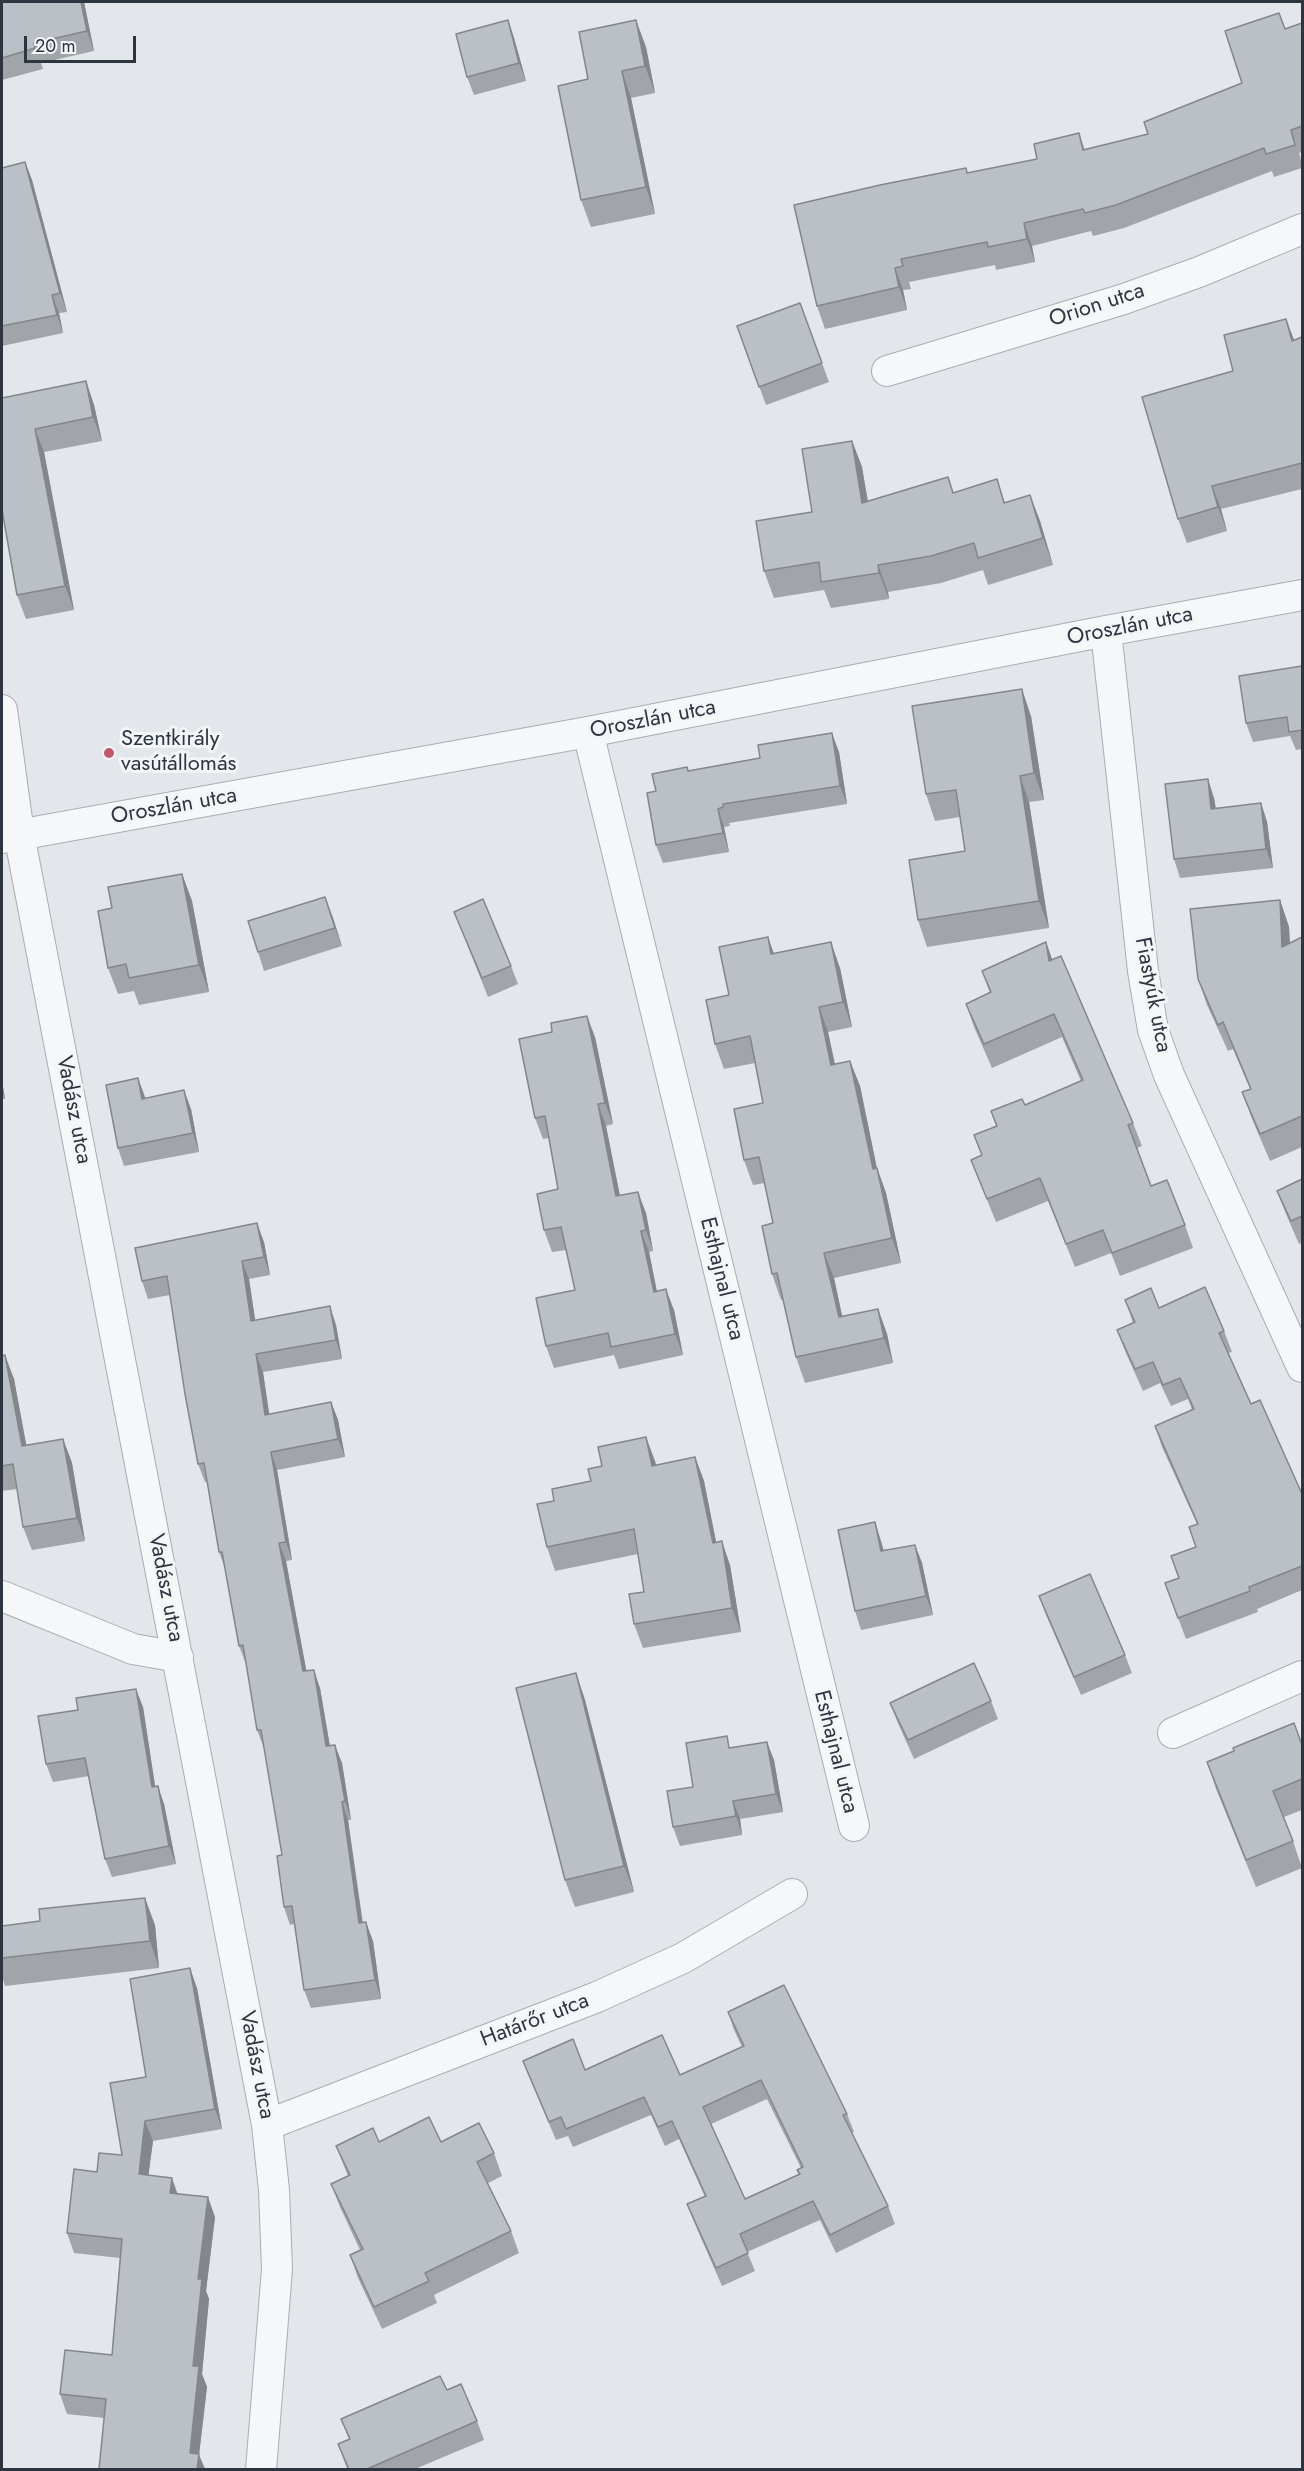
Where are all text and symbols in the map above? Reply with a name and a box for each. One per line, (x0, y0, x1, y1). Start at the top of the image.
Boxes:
scale bar (27, 24, 140, 62)
text: 20 m (35, 33, 75, 59)
street label: Orion utca (1046, 278, 1148, 334)
street label: Oroszlán utca (1065, 602, 1195, 652)
street label: Oroszlán utca (588, 695, 718, 745)
place label: Szentkirály vasútállomás (121, 727, 236, 778)
marker: Szentkirály vasútállomás (102, 746, 116, 760)
street label: Oroszlán utca (109, 783, 239, 831)
street label: Fiastyúk utca (1128, 935, 1176, 1055)
street label: Vadász utca (50, 1054, 96, 1166)
street label: Esthajnal utca (693, 1215, 749, 1343)
street label: Vadász utca (142, 1532, 188, 1644)
street label: Esthajnal utca (807, 1688, 863, 1816)
street label: Határőr utca (477, 1988, 593, 2054)
street label: Vadász utca (233, 2009, 279, 2121)

